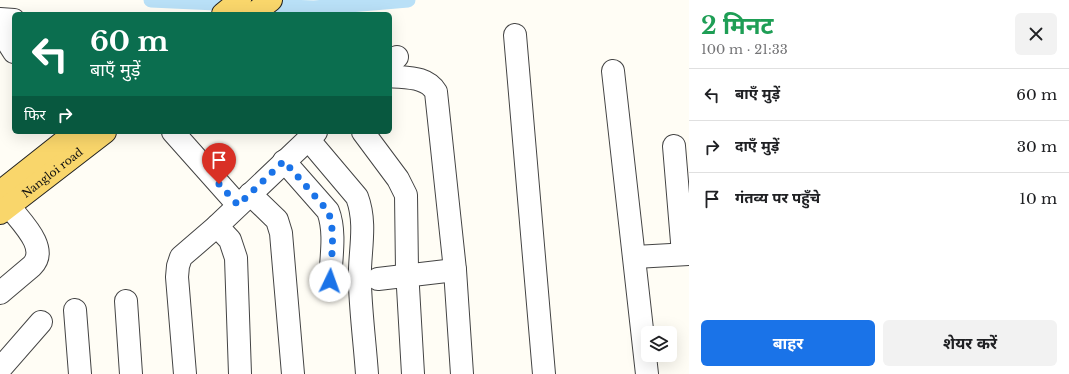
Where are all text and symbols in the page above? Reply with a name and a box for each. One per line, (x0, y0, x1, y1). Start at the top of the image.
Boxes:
text: 2 मिनट (701, 11, 773, 40)
button: close (1015, 13, 1057, 55)
text: 60 m (90, 24, 168, 59)
icon: left (24, 28, 76, 80)
text: 100 m · 21:33 (701, 41, 788, 58)
text: बाएँ मुड़ें (90, 59, 140, 81)
icon: left (701, 84, 723, 106)
text: बाएँ मुड़ें (735, 84, 780, 103)
text: 60 m (1016, 85, 1057, 104)
icon: right (54, 104, 76, 126)
text: फिर (24, 105, 46, 124)
icon: right (701, 136, 723, 158)
text: दाएँ मुड़ें (735, 136, 779, 155)
text: 30 m (1017, 137, 1057, 156)
pin (202, 143, 236, 184)
street label: Nangloi road (19, 144, 86, 201)
icon: arrive (208, 149, 230, 171)
icon: arrive (701, 188, 723, 210)
text: गंतव्य पर पहुँचे (735, 188, 820, 207)
text: 10 m (1019, 189, 1057, 208)
position arrow (309, 260, 351, 302)
button: बाहर (701, 320, 875, 366)
button: शेयर करें (883, 320, 1057, 366)
map controls (641, 326, 677, 362)
button: layers (641, 326, 677, 362)

